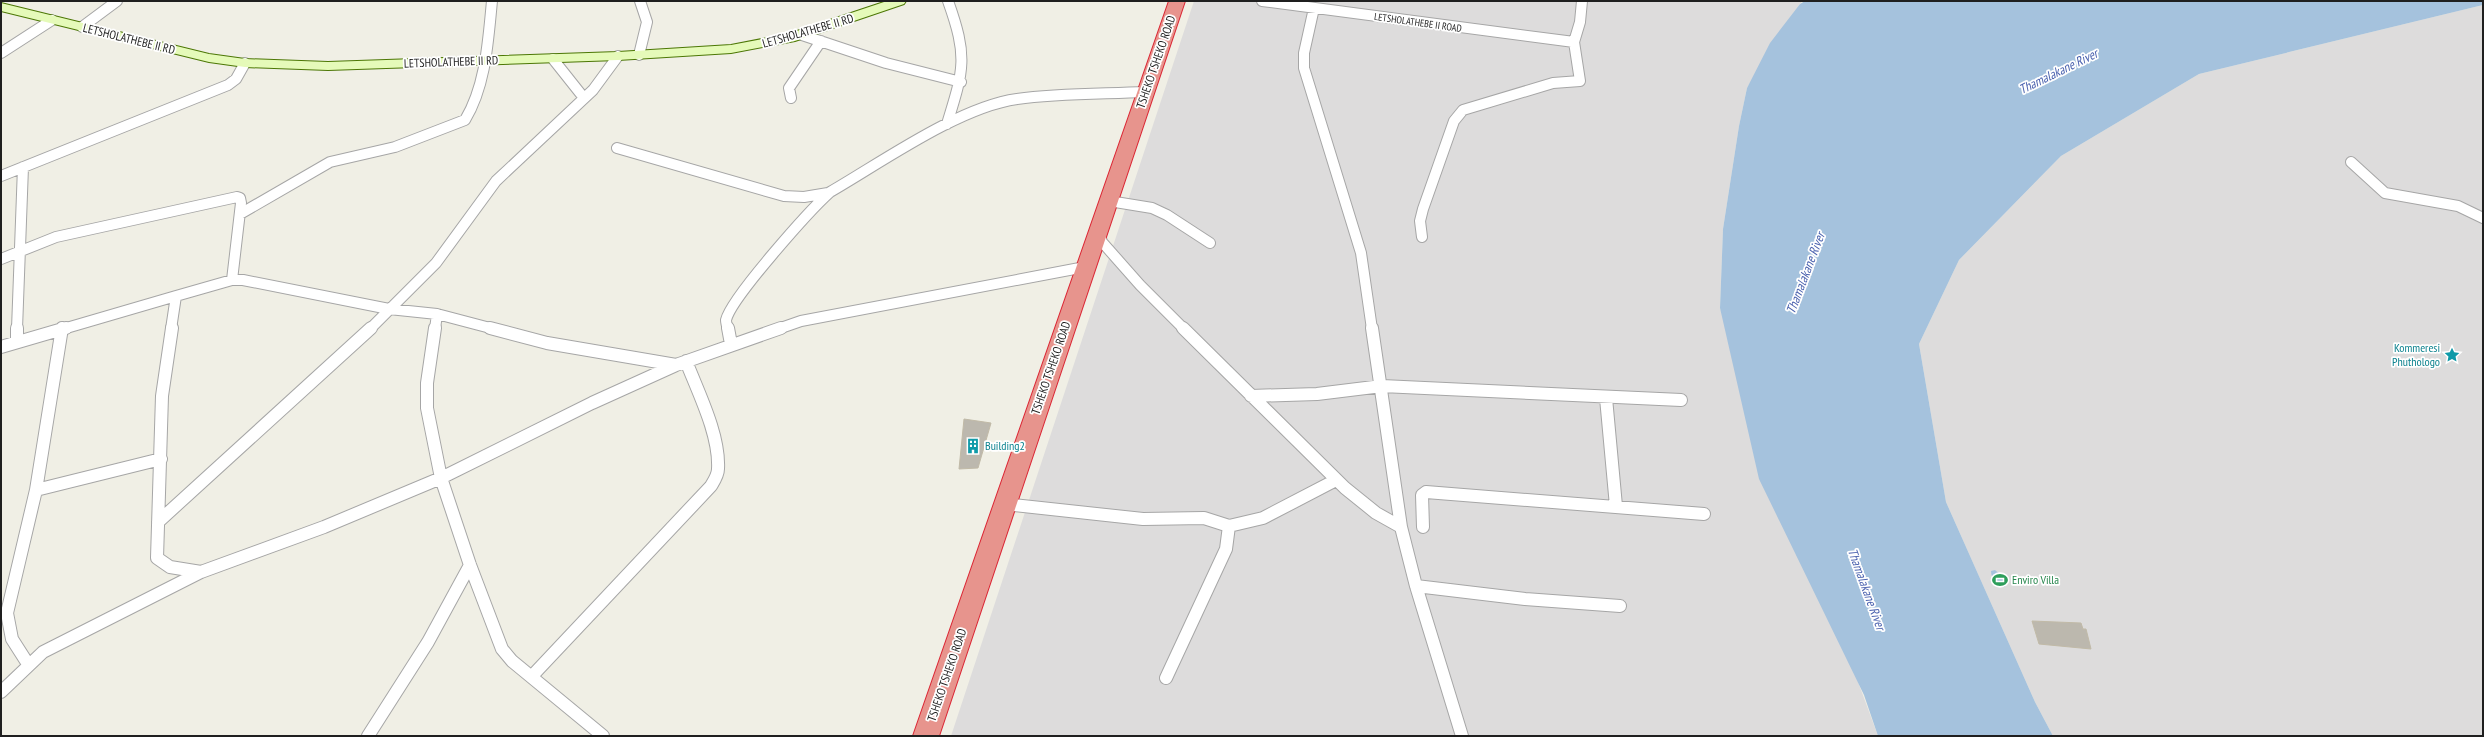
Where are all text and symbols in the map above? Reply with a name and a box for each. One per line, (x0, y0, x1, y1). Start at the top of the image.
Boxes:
street label: LETSHOLATHEBE II RD (761, 10, 855, 51)
street label: LETSHOLATHEBE II ROAD (1373, 10, 1463, 35)
street label: TSHEKO TSHEKO ROAD (1133, 13, 1178, 110)
street label: LETSHOLATHEBE II RD (82, 20, 177, 57)
water label: Thamalakane River (2016, 44, 2103, 98)
street label: LETSHOLATHEBE II RD (404, 52, 498, 71)
water label: Thamalakane River (1782, 228, 1830, 316)
street label: TSHEKO TSHEKO ROAD (1028, 319, 1073, 416)
place label: Kommeresi Phuthologo (2392, 340, 2440, 369)
place icon: Kommeresi Phuthologo (2443, 346, 2461, 364)
building icon: Building2 (964, 437, 982, 455)
place label: Building2 (985, 438, 1025, 453)
water label: Thamalakane River (1844, 546, 1890, 635)
sports icon: Enviro Villa (1991, 571, 2009, 589)
place label: Enviro Villa (2012, 572, 2059, 587)
street label: TSHEKO TSHEKO ROAD (924, 626, 969, 723)

